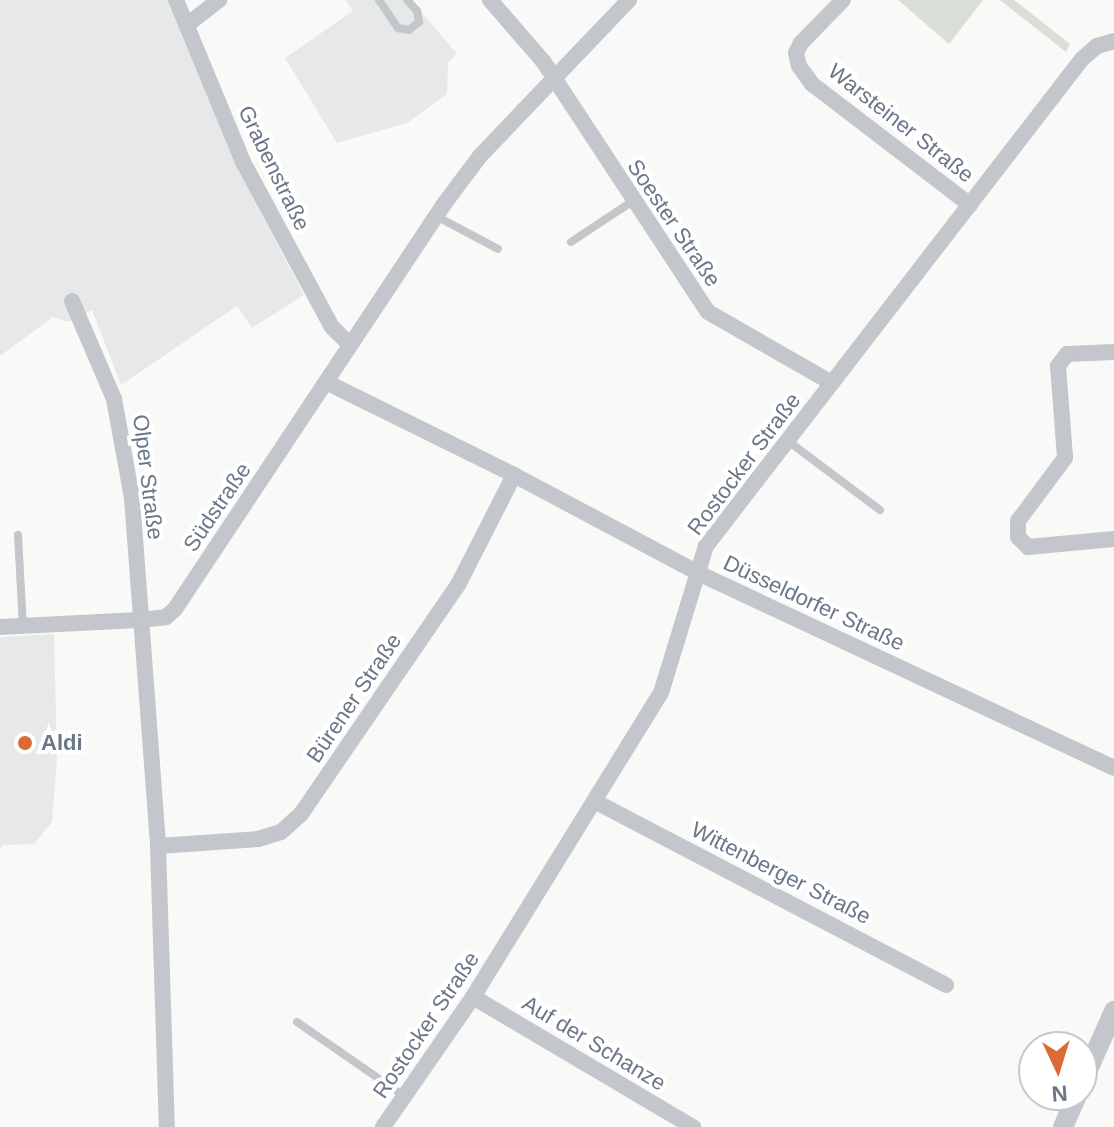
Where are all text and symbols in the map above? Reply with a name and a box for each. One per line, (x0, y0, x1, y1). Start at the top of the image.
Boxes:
street label: Warsteiner Straße (823, 58, 979, 188)
street label: Grabenstraße (232, 101, 316, 235)
street label: Soester Straße (622, 154, 726, 292)
street label: Rostocker Straße (682, 388, 806, 540)
street label: Olper Straße (127, 413, 169, 541)
street label: Südstraße (178, 458, 256, 556)
street label: Düsseldorfer Straße (719, 549, 909, 657)
street label: Bürener Straße (301, 628, 407, 768)
place label: Aldi (41, 730, 83, 756)
marker: Aldi (16, 734, 34, 752)
street label: Wittenberger Straße (687, 816, 875, 930)
street label: Rostocker Straße (367, 947, 485, 1103)
street label: Auf der Schanze (517, 990, 671, 1096)
north arrow (1018, 1031, 1098, 1111)
text: N (1051, 1080, 1068, 1106)

